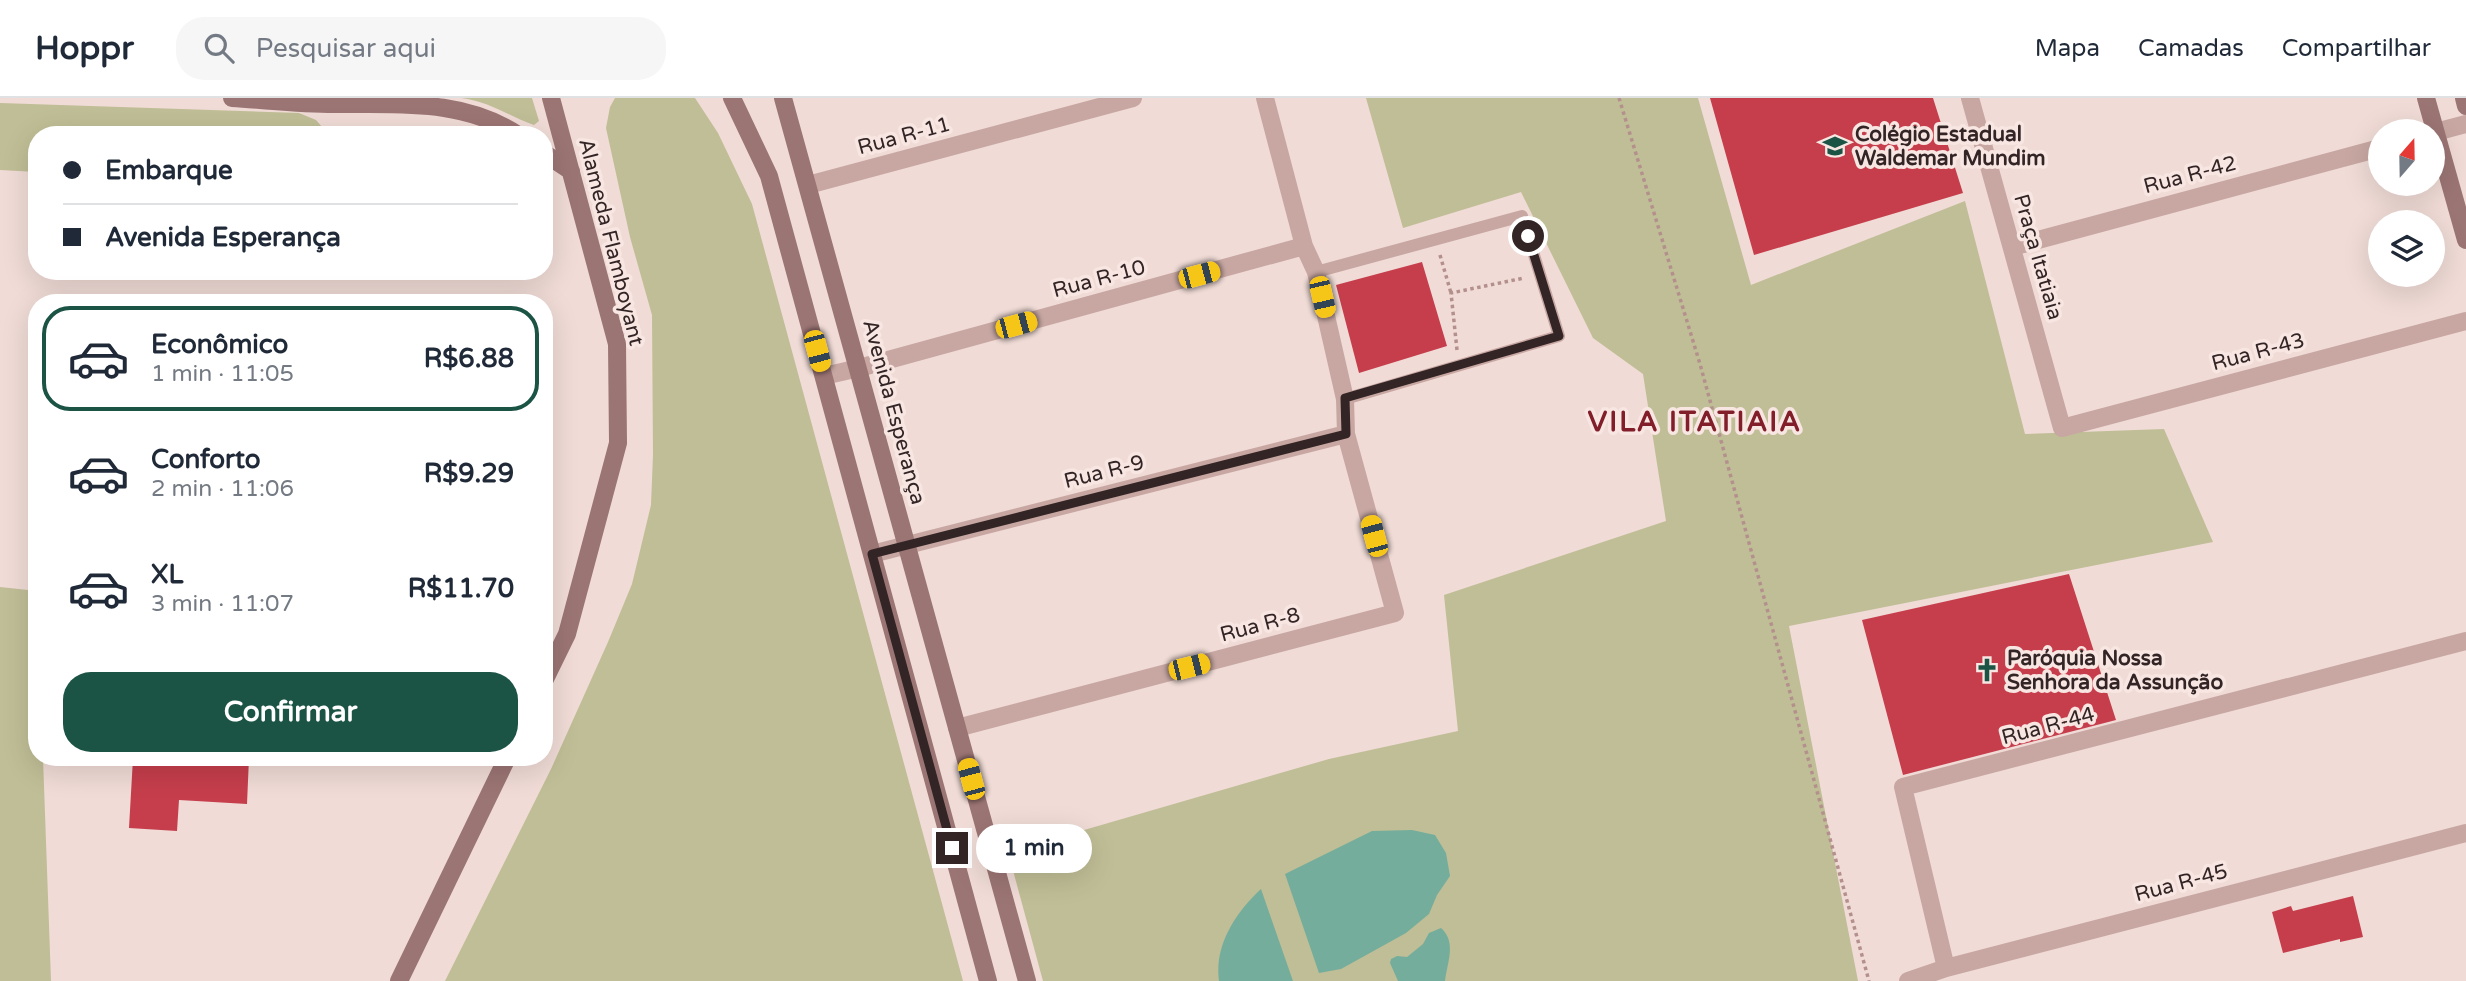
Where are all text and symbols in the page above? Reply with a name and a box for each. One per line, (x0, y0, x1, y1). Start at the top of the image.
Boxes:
search box (176, 17, 666, 80)
text: Hoppr (35, 29, 134, 68)
icon: search (200, 29, 238, 67)
text: Pesquisar aqui (256, 33, 436, 64)
text: Mapa (2035, 34, 2100, 63)
text: Camadas (2138, 34, 2244, 63)
text: Compartilhar (2282, 34, 2431, 63)
street label: Rua R-11 (855, 112, 953, 160)
north arrow (2368, 119, 2445, 196)
map controls (2368, 119, 2445, 287)
place label: Colégio Estadual Waldemar Mundim (1855, 122, 2046, 171)
school or university icon: Colégio Estadual Waldemar Mundim (1821, 132, 1849, 160)
street label: Alameda Flamboyant (573, 136, 649, 348)
street label: Rua R-42 (2141, 151, 2239, 199)
text: Embarque (105, 155, 233, 186)
street label: Praça Itatiaia (2008, 191, 2068, 323)
button: layers (2368, 210, 2445, 287)
route start (1512, 220, 1544, 252)
text: Avenida Esperança (105, 222, 341, 253)
street label: Rua R-10 (1050, 255, 1148, 303)
car (1176, 259, 1223, 291)
car (1308, 274, 1337, 320)
car (993, 309, 1040, 341)
street label: Avenida Esperança (857, 317, 931, 507)
icon: car (67, 327, 130, 390)
car (802, 328, 833, 374)
street label: Rua R-43 (2209, 328, 2307, 376)
text: Econômico (151, 329, 288, 360)
text: R$6.88 (424, 343, 514, 374)
text: 1 min · 11:05 (151, 360, 294, 388)
district label: VILA ITATIAIA (1588, 405, 1802, 439)
icon: car (67, 442, 130, 505)
text: Conforto (151, 444, 260, 475)
street label: Rua R-9 (1061, 450, 1147, 494)
text: R$9.29 (424, 458, 514, 489)
text: 2 min · 11:06 (151, 475, 294, 503)
car (1359, 513, 1390, 559)
icon: car (67, 557, 130, 620)
text: XL (151, 559, 183, 590)
text: R$11.70 (408, 573, 514, 604)
text: 3 min · 11:07 (151, 590, 294, 618)
street label: Rua R-8 (1217, 602, 1303, 648)
place label: Paróquia Nossa Senhora da Assunção (2007, 646, 2223, 695)
car (1167, 652, 1212, 682)
church icon: Paróquia Nossa Senhora da Assunção (1973, 656, 2001, 684)
button: Confirmar (63, 672, 518, 752)
street label: Rua R-44 (1999, 702, 2097, 750)
car (956, 756, 987, 802)
callout: 1 min (976, 824, 1092, 872)
route end (936, 832, 968, 864)
text: 1 min (1003, 834, 1065, 862)
street label: Rua R-45 (2132, 859, 2230, 907)

